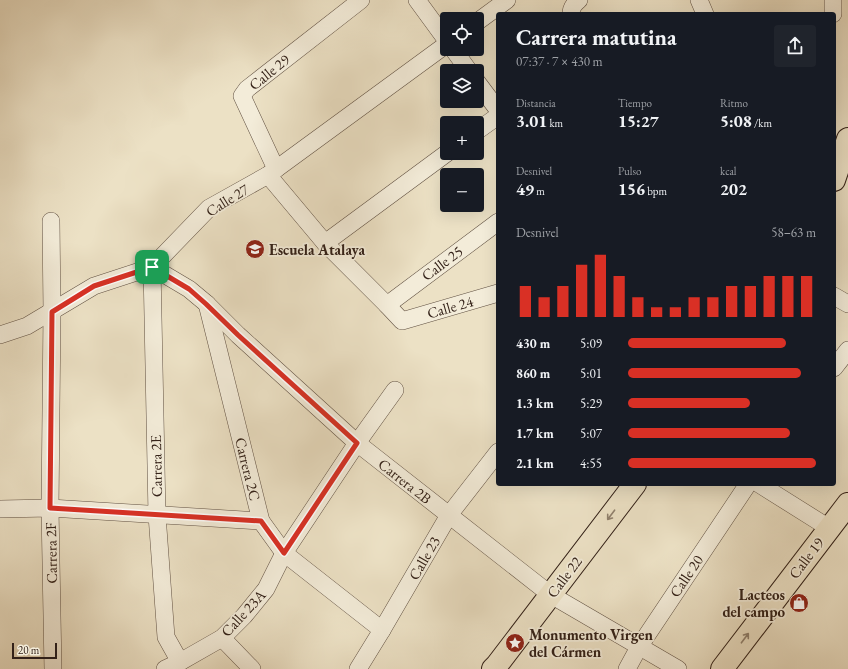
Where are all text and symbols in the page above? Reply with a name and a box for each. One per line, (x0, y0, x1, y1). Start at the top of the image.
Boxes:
map controls (440, 12, 484, 212)
button: locate (440, 12, 484, 56)
text: Carrera matutina (516, 23, 677, 52)
button: share (774, 25, 816, 67)
street label: Calle 29 (245, 50, 293, 94)
text: 07:37 · 7 × 430 m (516, 53, 603, 70)
button: layers (440, 64, 484, 108)
text: Distancia (516, 96, 556, 110)
text: Tiempo (618, 96, 652, 110)
text: Ritmo (720, 96, 748, 110)
text: 3.01 (516, 110, 547, 132)
text: 15:27 (618, 110, 659, 132)
text: 5:08 (720, 110, 752, 132)
button: + (440, 116, 484, 160)
text: km (547, 116, 563, 130)
text: /km (752, 116, 772, 130)
text: Desnivel (516, 164, 552, 178)
text: Pulso (618, 164, 642, 178)
text: kcal (720, 164, 737, 178)
button: − (440, 168, 484, 212)
text: 49 (516, 178, 534, 200)
text: 156 (618, 178, 645, 200)
text: 202 (720, 178, 747, 200)
street label: Calle 27 (202, 179, 253, 221)
text: m (534, 184, 545, 198)
text: bpm (645, 184, 667, 198)
text: Desnivel (516, 224, 559, 241)
text: 58–63 m (771, 224, 816, 241)
school or university icon: Escuela Atalaya (244, 238, 266, 260)
place label: Escuela Atalaya (269, 240, 365, 259)
street label: Calle 25 (417, 241, 467, 285)
pin (135, 250, 169, 284)
icon: arrive (141, 256, 163, 278)
street label: Calle 24 (425, 291, 476, 323)
text: 430 m (516, 335, 550, 352)
text: 5:09 (580, 335, 602, 352)
text: 860 m (516, 365, 550, 382)
text: 5:01 (580, 365, 602, 382)
text: 1.3 km (516, 395, 554, 412)
text: 5:29 (580, 395, 602, 412)
text: 1.7 km (516, 425, 554, 442)
text: 5:07 (580, 425, 602, 442)
street label: Carrera 2E (146, 434, 166, 497)
street label: Carrera 2C (231, 435, 265, 503)
street label: Carrera 2B (375, 454, 436, 508)
text: 2.1 km (516, 455, 554, 472)
text: 4:55 (580, 455, 602, 472)
one-way arrow (607, 510, 615, 521)
street label: Carrera 2F (41, 522, 61, 584)
street label: Calle 23 (404, 533, 444, 583)
street label: Calle 19 (784, 533, 828, 583)
street label: Calle 20 (665, 551, 707, 601)
street label: Calle 22 (542, 552, 586, 602)
street label: Calle 23A (216, 585, 270, 640)
place label: Lacteos del campo (722, 585, 785, 621)
shop icon: Lacteos del campo (788, 592, 810, 614)
place label: Monumento Virgen del Cármen (529, 625, 654, 661)
place icon: Monumento Virgen del Cármen (504, 632, 526, 654)
one-way arrow (741, 633, 750, 644)
scale bar (12, 641, 57, 660)
text: 20 m (18, 643, 39, 657)

